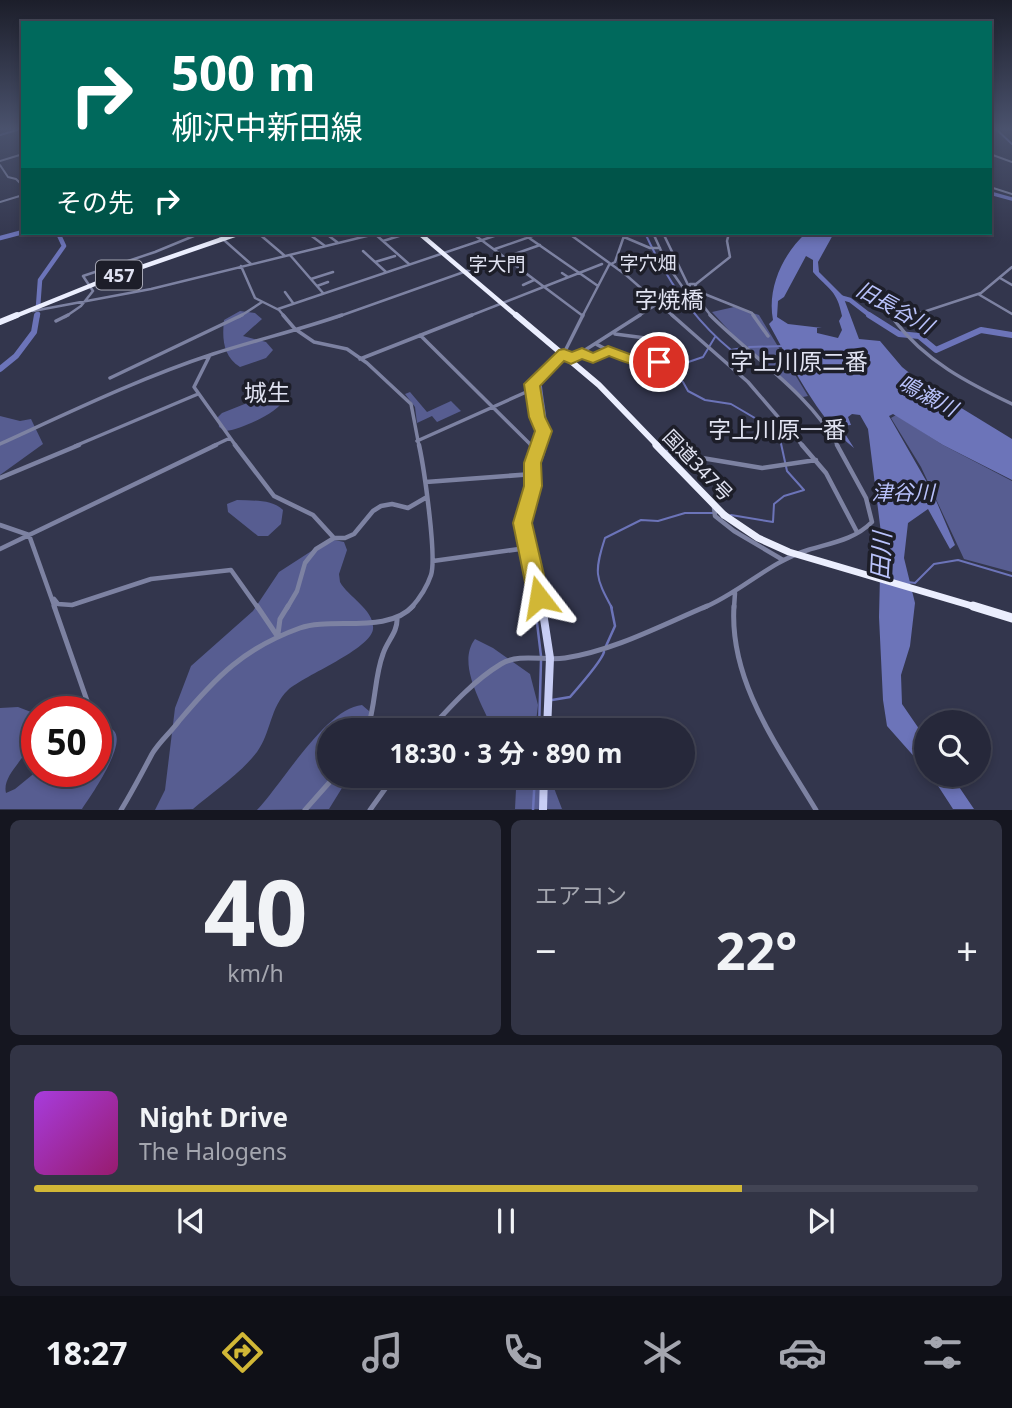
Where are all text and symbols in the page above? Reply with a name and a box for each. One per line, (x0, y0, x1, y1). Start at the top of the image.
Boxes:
text: 500 m (171, 39, 316, 105)
icon: right (56, 49, 147, 140)
text: 柳沢中新田線 (171, 105, 363, 148)
icon: right (148, 182, 186, 220)
text: その先 (56, 184, 134, 220)
district label: 字穴畑 (619, 250, 677, 276)
district label: 字大門 (468, 251, 526, 277)
road number: 457 (96, 260, 142, 290)
water label: 旧長谷川 (851, 274, 940, 341)
district label: 字焼橋 (635, 283, 704, 315)
pin (629, 332, 689, 392)
icon: arrive (640, 343, 678, 381)
district label: 字上川原二番 (730, 345, 868, 377)
water label: 鳴瀬川 (894, 368, 964, 423)
district label: 城生 (244, 376, 290, 408)
district label: 字上川原一番 (708, 413, 846, 445)
street label: 国道347号 (658, 424, 738, 506)
water label: 津谷川 (872, 478, 936, 506)
water label: 田川 (862, 528, 898, 581)
position arrow (502, 560, 576, 634)
speed limit sign: 50 (21, 696, 112, 787)
map controls (914, 710, 991, 787)
button: search (914, 710, 991, 787)
text: 18:30 · 3 分 · 890 m (390, 735, 622, 771)
text: 40 (203, 849, 308, 973)
text: エアコン (535, 879, 627, 911)
text: 22° (716, 914, 797, 985)
text: − (535, 924, 557, 976)
text: + (956, 924, 978, 976)
text: km/h (227, 957, 284, 989)
text: Night Drive (139, 1099, 288, 1135)
text: The Halogens (139, 1135, 287, 1167)
icon: previous (172, 1202, 210, 1240)
icon: pause (487, 1202, 525, 1240)
icon: next (802, 1202, 840, 1240)
icon: directions (218, 1328, 267, 1377)
icon: music (358, 1328, 407, 1377)
icon: phone (498, 1328, 547, 1377)
icon: climate (638, 1328, 687, 1377)
icon: car (778, 1328, 827, 1377)
icon: filters (918, 1328, 967, 1377)
text: 18:27 (45, 1331, 128, 1374)

